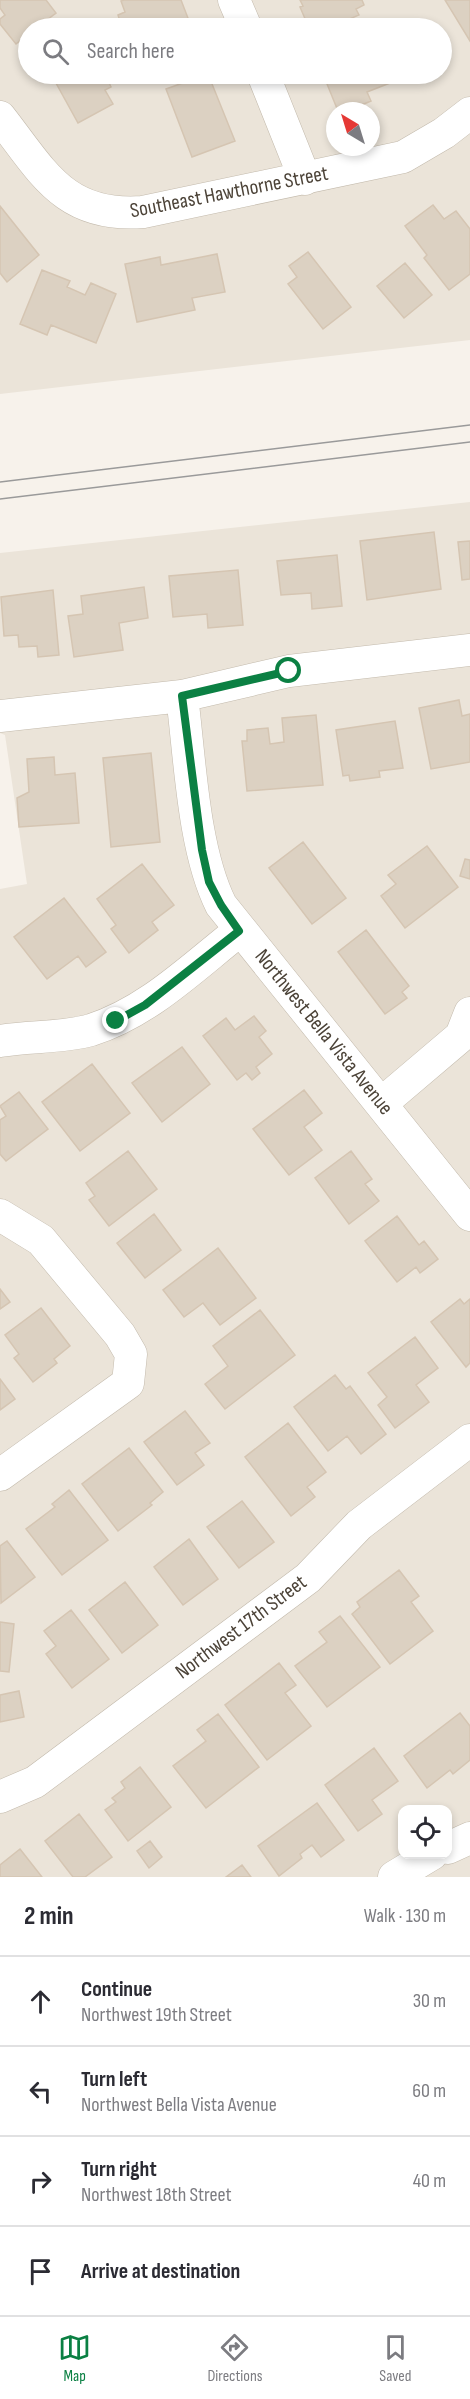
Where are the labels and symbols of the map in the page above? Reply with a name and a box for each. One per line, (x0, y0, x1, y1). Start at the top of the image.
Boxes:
north arrow (326, 102, 380, 156)
street label: Southeast Hawthorne Street (128, 161, 330, 223)
route start (275, 657, 301, 683)
street label: Northwest Bella Vista Avenue (250, 944, 398, 1120)
route end (102, 1007, 128, 1033)
street label: Northwest 17th Street (171, 1570, 311, 1684)

